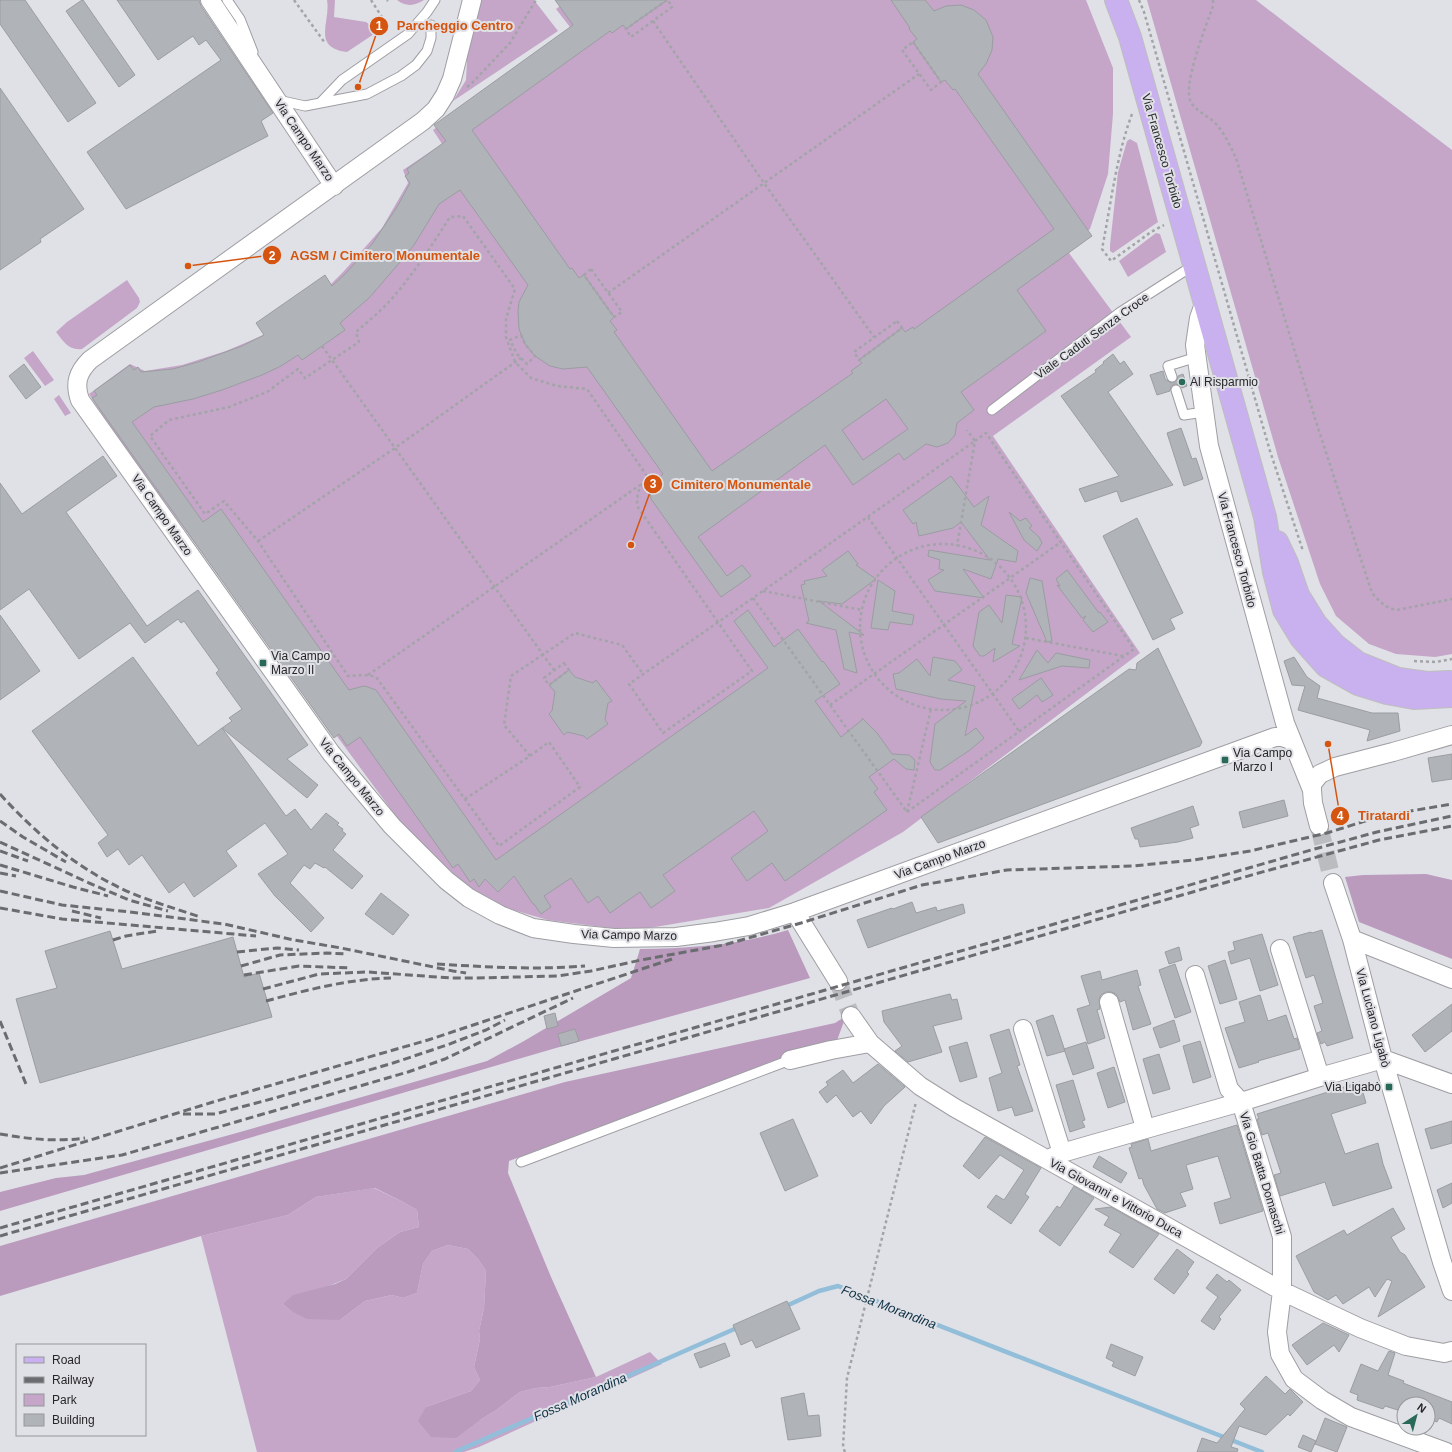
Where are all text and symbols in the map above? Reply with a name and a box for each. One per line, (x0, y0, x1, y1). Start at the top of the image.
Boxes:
callout: Parcheggio Centro (369, 13, 521, 38)
text: Parcheggio Centro (397, 18, 513, 33)
text: 1 (376, 19, 383, 33)
street label: Via Francesco Torbido (1139, 92, 1185, 210)
street label: Via Campo Marzo (271, 96, 337, 184)
callout: AGSM / Cimitero Monumentale (262, 243, 488, 268)
text: AGSM / Cimitero Monumentale (290, 248, 480, 263)
text: 2 (269, 249, 276, 263)
street label: Viale Caduti Senza Croce (1032, 290, 1152, 382)
place label: Al Risparmio (1190, 375, 1258, 389)
marker: Al Risparmio (1177, 377, 1187, 387)
street label: Via Campo Marzo (129, 472, 195, 559)
callout: Cimitero Monumentale (643, 472, 819, 497)
text: 3 (650, 477, 657, 491)
text: Cimitero Monumentale (671, 477, 811, 492)
street label: Via Francesco Torbido (1215, 491, 1259, 610)
place label: Via Campo Marzo II (271, 649, 330, 677)
marker: Via Campo Marzo II (258, 658, 268, 668)
street label: Via Campo Marzo (316, 735, 388, 819)
place label: Via Campo Marzo I (1233, 746, 1292, 774)
marker: Via Campo Marzo I (1220, 755, 1230, 765)
callout: Tiratardi (1330, 803, 1418, 828)
text: Tiratardi (1358, 808, 1410, 823)
text: 4 (1337, 809, 1344, 823)
street label: Via Campo Marzo (893, 836, 988, 882)
street label: Via Campo Marzo (581, 927, 677, 943)
street label: Via Luciano Ligabò (1353, 967, 1393, 1069)
place label: Via Ligabò (1325, 1080, 1381, 1094)
marker: Via Ligabò (1384, 1082, 1394, 1092)
street label: Via Gio Batta Domaschi (1237, 1110, 1287, 1236)
street label: Via Giovanni e Vittorio Duca (1047, 1156, 1185, 1241)
water label: Fossa Morandina (839, 1282, 939, 1332)
legend (16, 1344, 146, 1436)
text: Road (52, 1353, 81, 1367)
water label: Fossa Morandina (531, 1370, 629, 1424)
text: Railway (52, 1373, 94, 1387)
text: Park (52, 1393, 78, 1407)
north arrow (1396, 1396, 1436, 1436)
text: N (1415, 1401, 1429, 1415)
text: Building (52, 1413, 95, 1427)

